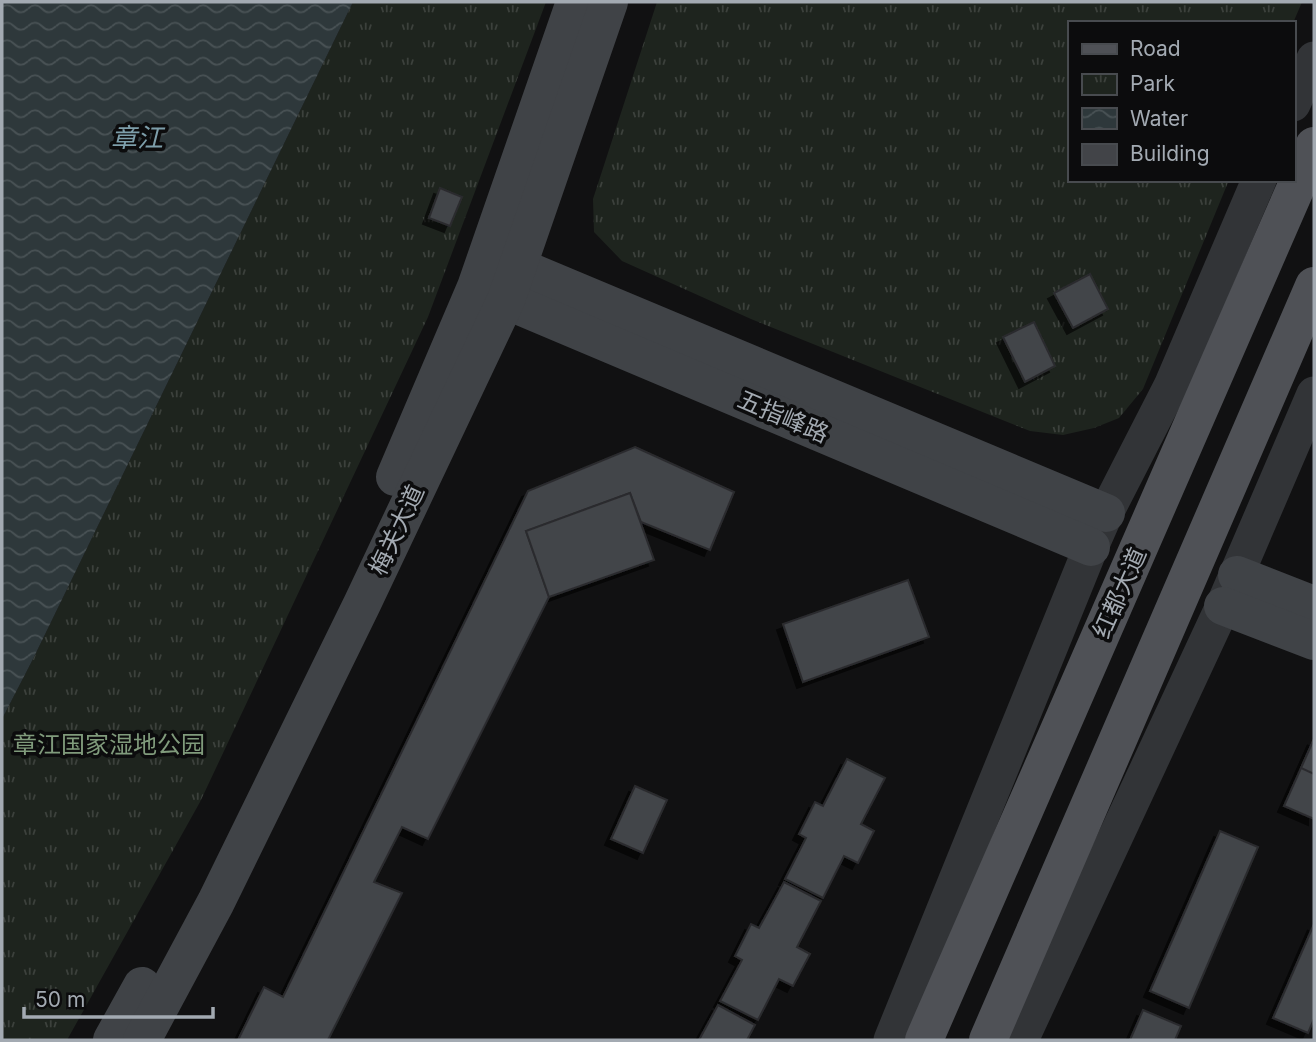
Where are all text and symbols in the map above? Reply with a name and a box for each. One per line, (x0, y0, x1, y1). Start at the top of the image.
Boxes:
legend (1068, 21, 1295, 182)
text: Road (1130, 36, 1181, 61)
text: Park (1130, 71, 1175, 96)
text: Water (1130, 106, 1188, 131)
water label: 章江 (111, 122, 166, 153)
text: Building (1130, 141, 1210, 166)
street label: 五指峰路 (733, 384, 833, 449)
street label: 梅关大道 (363, 480, 430, 579)
street label: 红都大道 (1087, 543, 1152, 643)
park label: 章江国家湿地公园 (13, 730, 205, 759)
scale bar (24, 976, 214, 1020)
text: 50 m (35, 987, 85, 1012)

